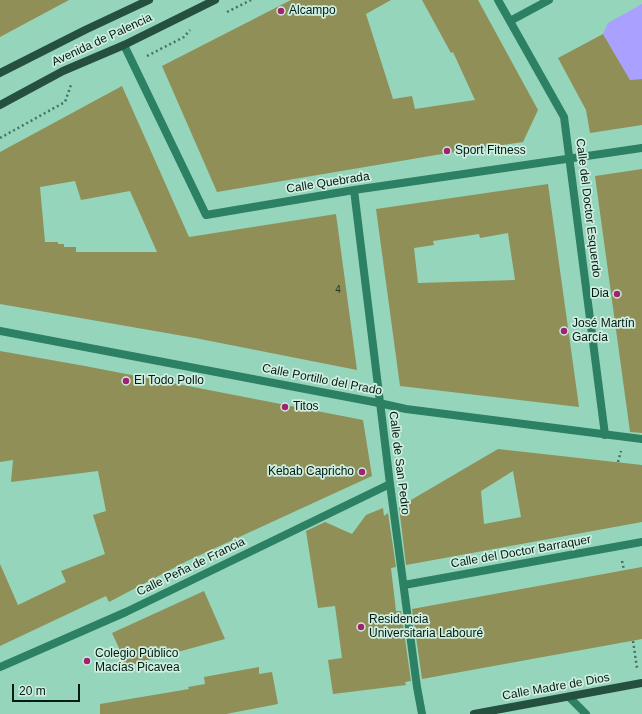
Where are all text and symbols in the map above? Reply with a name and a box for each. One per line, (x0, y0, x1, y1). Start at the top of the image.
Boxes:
place label: Alcampo (289, 4, 336, 18)
marker: Alcampo (276, 6, 286, 16)
street label: Avenida de Palencia (49, 10, 155, 70)
street label: Calle del Doctor Esquerdo (572, 138, 604, 278)
place label: Sport Fitness (455, 144, 526, 158)
marker: Sport Fitness (442, 146, 452, 156)
street label: Calle Quebrada (285, 169, 371, 197)
house number: 4 (335, 284, 341, 296)
place label: Dia (591, 287, 609, 301)
marker: Dia (612, 289, 622, 299)
place label: José Martín García (572, 317, 635, 345)
marker: José Martín García (559, 326, 569, 336)
street label: Calle Portillo del Prado (261, 361, 383, 399)
place label: El Todo Pollo (134, 374, 204, 388)
marker: El Todo Pollo (121, 376, 131, 386)
place label: Titos (293, 400, 319, 414)
marker: Titos (280, 402, 290, 412)
street label: Calle de San Pedro (386, 410, 412, 516)
place label: Kebab Capricho (268, 465, 354, 479)
marker: Kebab Capricho (357, 467, 367, 477)
street label: Calle del Doctor Barraquer (450, 533, 592, 571)
street label: Calle Peña de Francia (134, 535, 248, 599)
place label: Residencia Universitaria Labouré (369, 613, 483, 641)
marker: Residencia Universitaria Labouré (356, 622, 366, 632)
place label: Colegio Público Macías Picavea (95, 647, 180, 675)
marker: Colegio Público Macías Picavea (82, 656, 92, 666)
street label: Calle Madre de Dios (501, 670, 611, 704)
scale bar (14, 676, 82, 702)
text: 20 m (19, 684, 46, 698)

